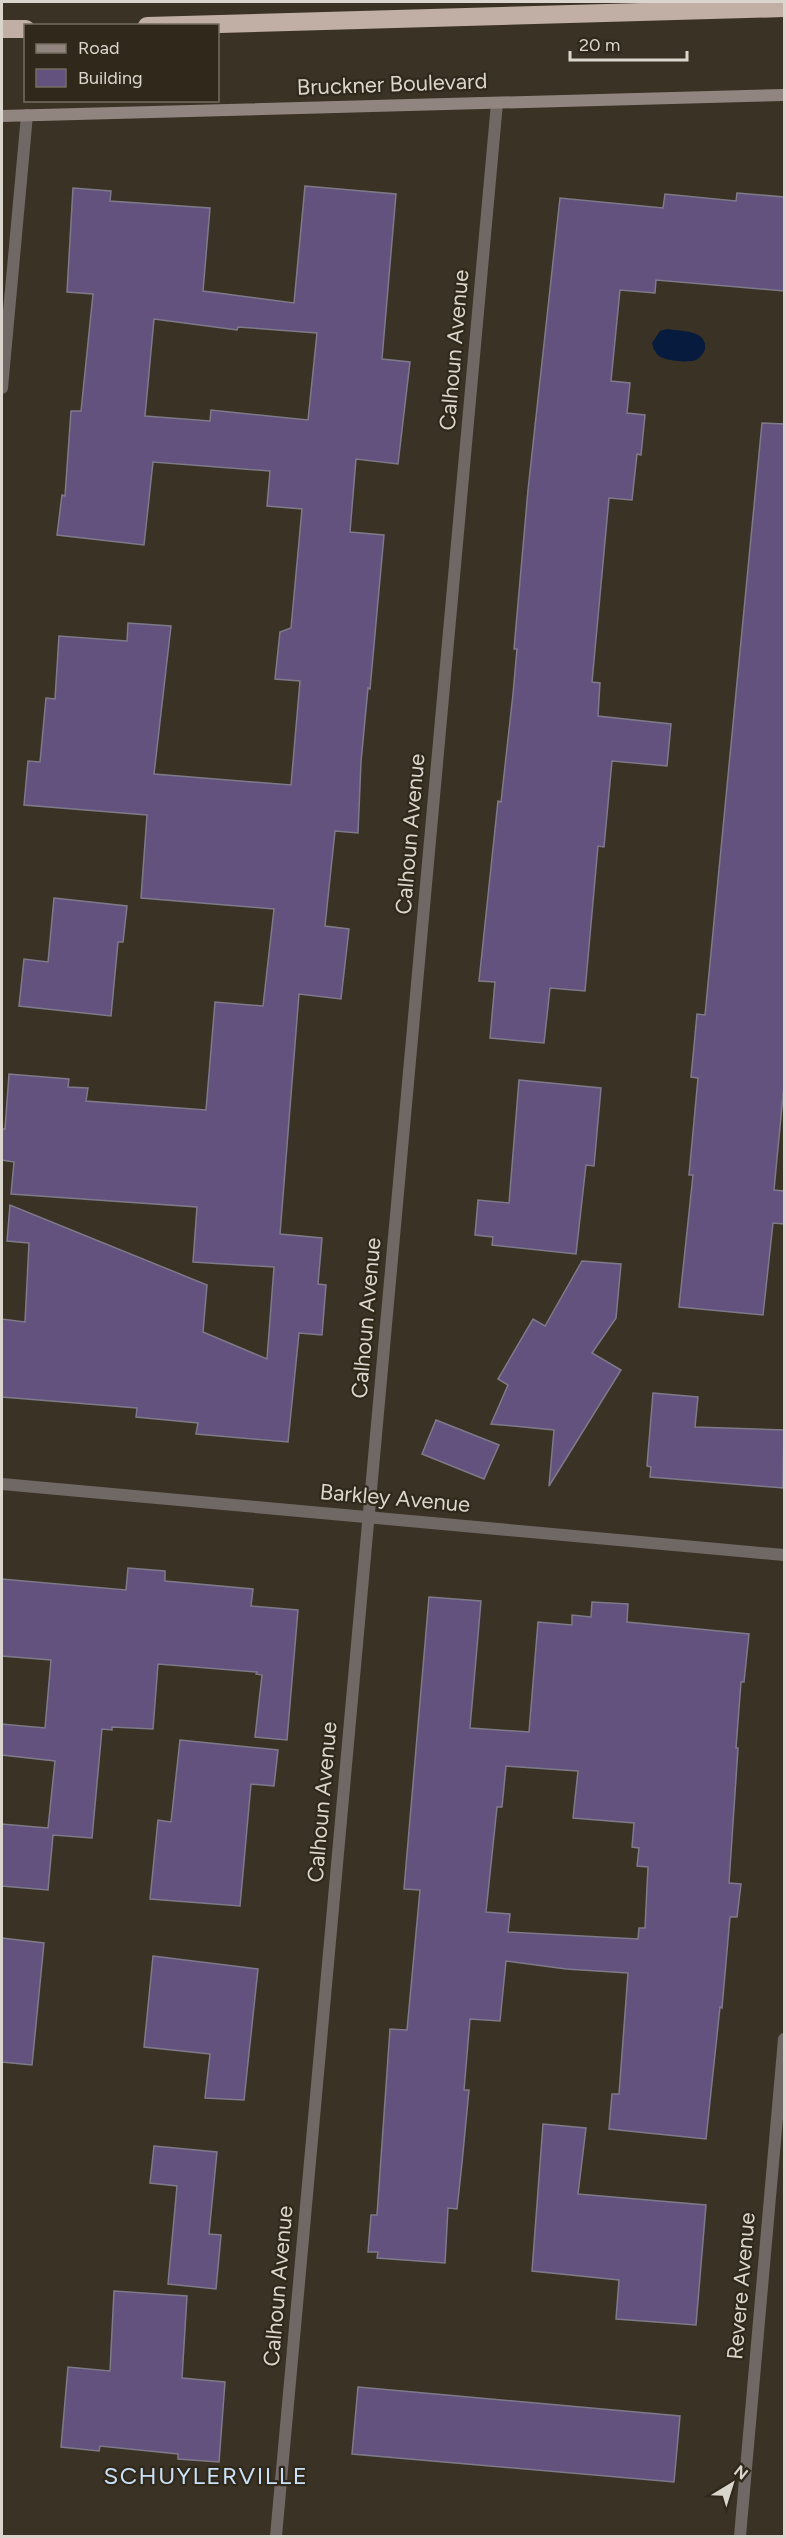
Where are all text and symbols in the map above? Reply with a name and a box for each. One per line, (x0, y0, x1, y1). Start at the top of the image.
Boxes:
legend (24, 24, 219, 102)
scale bar (570, 24, 687, 62)
text: 20 m (579, 34, 620, 56)
text: Road (78, 37, 119, 59)
text: Building (78, 67, 143, 89)
street label: Bruckner Boulevard (296, 67, 488, 101)
street label: Calhoun Avenue (434, 268, 474, 432)
street label: Calhoun Avenue (390, 752, 430, 916)
street label: Calhoun Avenue (346, 1236, 386, 1400)
street label: Barkley Avenue (319, 1478, 471, 1518)
street label: Calhoun Avenue (302, 1720, 342, 1884)
street label: Calhoun Avenue (258, 2204, 298, 2368)
street label: Revere Avenue (721, 2211, 761, 2361)
north arrow (702, 2454, 762, 2514)
district label: SCHUYLERVILLE (104, 2461, 308, 2490)
text: N (730, 2461, 752, 2484)

